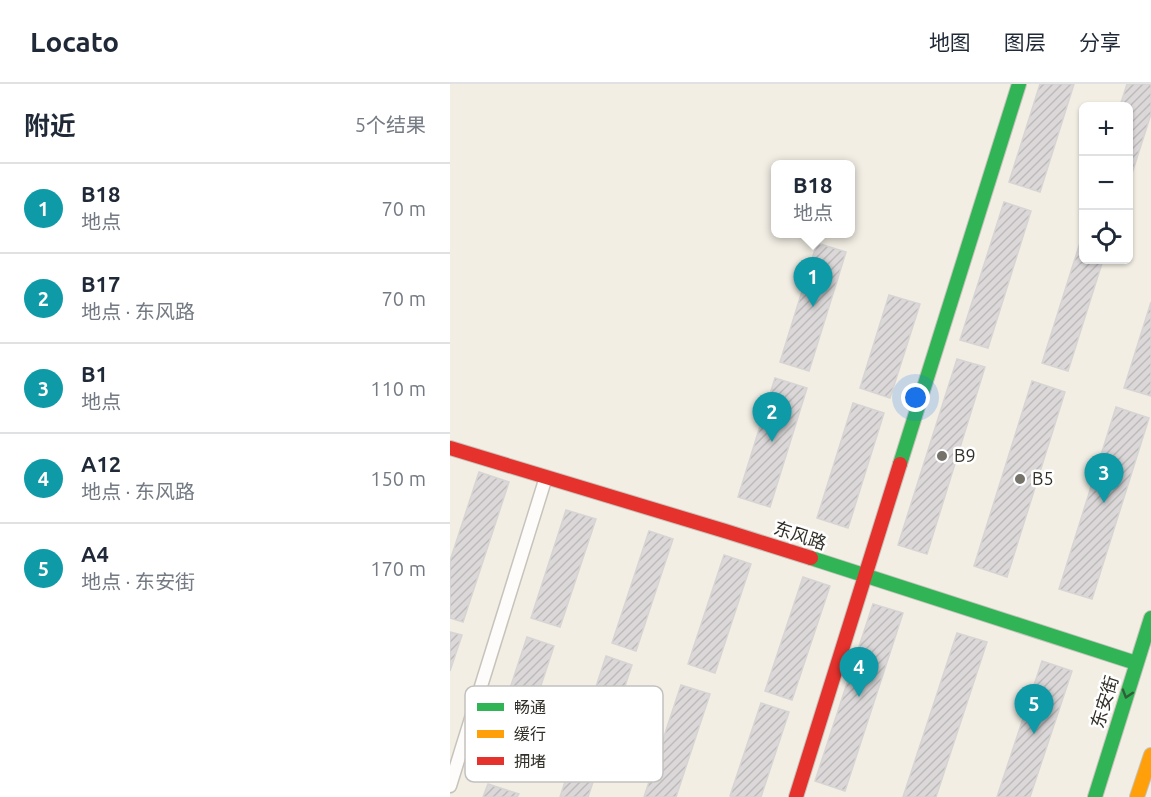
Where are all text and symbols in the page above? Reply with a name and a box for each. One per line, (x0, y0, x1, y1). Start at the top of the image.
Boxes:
text: Locato (30, 26, 119, 57)
text: 地图 (929, 30, 971, 54)
text: 图层 (1004, 30, 1046, 54)
text: 分享 (1079, 30, 1121, 54)
map controls (1079, 102, 1133, 264)
button: + (1079, 102, 1133, 156)
text: 附近 (24, 111, 76, 140)
text: 5个结果 (355, 113, 426, 136)
button: − (1079, 156, 1133, 210)
popup (771, 160, 855, 238)
text: B18 (793, 172, 832, 197)
text: B18 (81, 181, 120, 206)
text: 1 (38, 197, 49, 220)
text: 70 m (382, 197, 426, 220)
text: 地点 (793, 201, 833, 224)
text: 地点 (81, 210, 121, 233)
button: locate (1079, 210, 1133, 264)
pin: 1 (794, 258, 832, 307)
text: B17 (81, 271, 120, 296)
text: 2 (38, 287, 49, 310)
text: 70 m (382, 287, 426, 310)
text: 地点 · 东风路 (81, 300, 195, 323)
text: B1 (81, 361, 108, 386)
text: 3 (38, 377, 49, 400)
text: 110 m (370, 377, 426, 400)
your location (901, 383, 930, 412)
text: 地点 (81, 390, 121, 413)
pin: 2 (752, 392, 792, 442)
place label: B9 (954, 445, 976, 465)
marker: B9 (935, 449, 949, 463)
text: A12 (81, 451, 121, 476)
pin: 3 (1084, 454, 1124, 503)
text: 4 (38, 467, 49, 490)
text: 150 m (370, 467, 426, 490)
place label: B5 (1032, 468, 1054, 488)
marker: B5 (1013, 472, 1027, 486)
text: 地点 · 东风路 (81, 480, 195, 503)
street label: 东风路 (772, 517, 829, 553)
text: A4 (81, 541, 109, 566)
text: 5 (38, 557, 49, 580)
text: 170 m (370, 557, 426, 580)
text: 地点 · 东安街 (81, 570, 195, 593)
pin: 4 (840, 648, 878, 697)
street label: 东安街 (1087, 673, 1122, 730)
pin: 5 (1014, 684, 1054, 734)
legend (465, 686, 663, 782)
one-way arrow (1122, 688, 1134, 699)
text: 畅通 (514, 698, 546, 716)
text: 缓行 (514, 725, 546, 743)
text: 拥堵 (514, 752, 546, 770)

